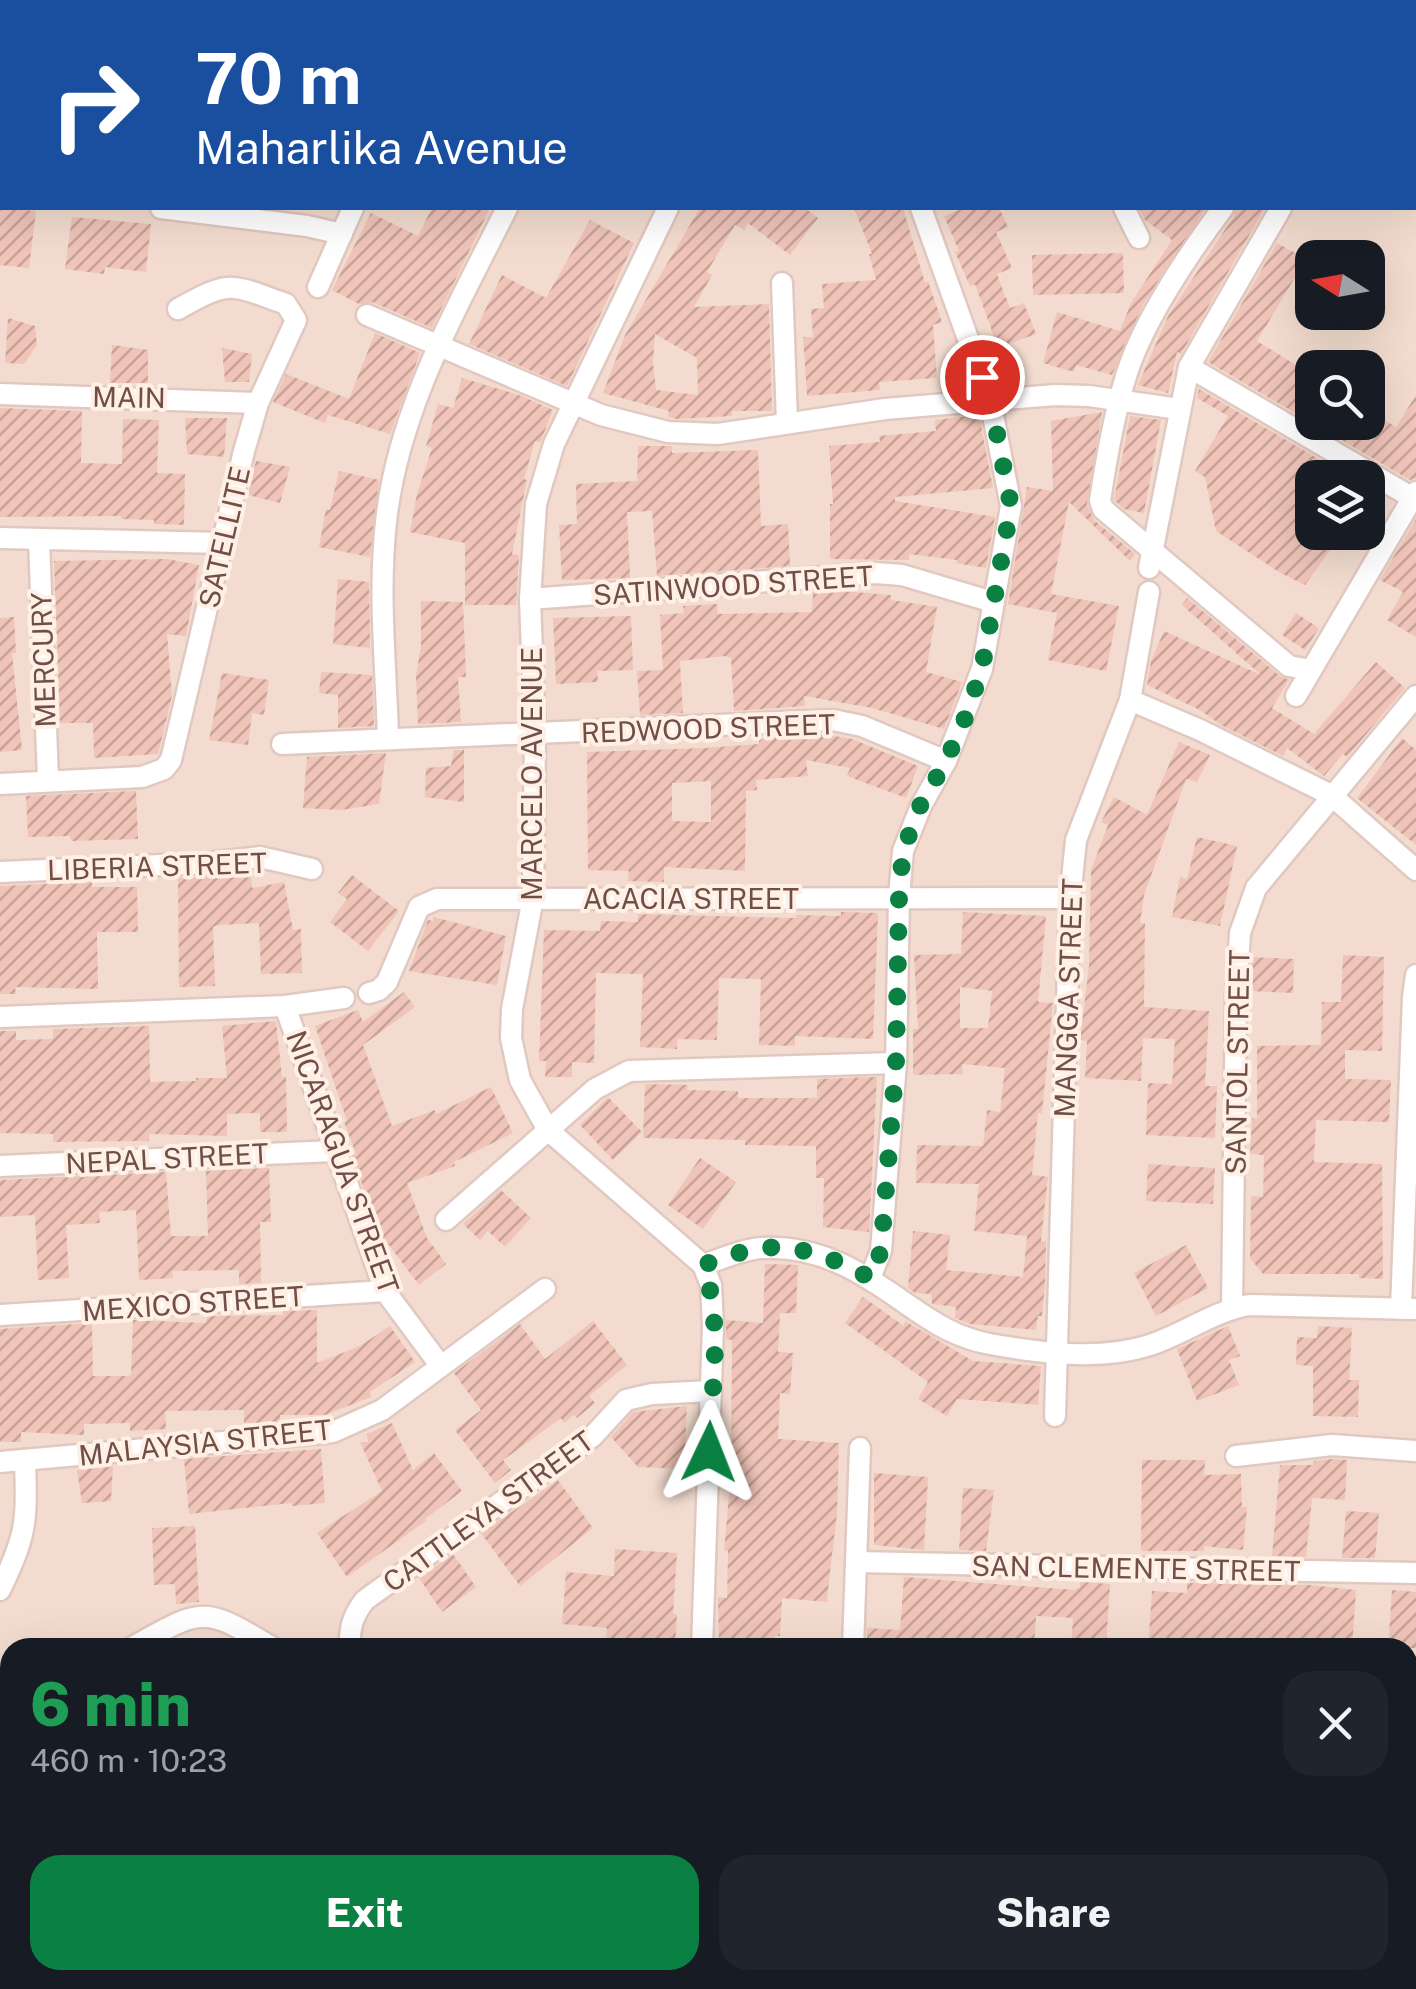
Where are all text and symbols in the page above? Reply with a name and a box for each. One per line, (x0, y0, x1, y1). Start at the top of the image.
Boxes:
text: 70 m (195, 37, 362, 120)
icon: right (30, 40, 160, 170)
text: Maharlika Avenue (195, 121, 568, 174)
north arrow (1295, 240, 1385, 330)
map controls (1295, 240, 1385, 550)
pin (940, 335, 1025, 420)
icon: arrive (955, 350, 1010, 405)
button: search (1295, 350, 1385, 440)
street label: MAIN (92, 380, 166, 414)
button: layers (1295, 460, 1385, 550)
street label: SATELLITE (192, 463, 256, 611)
street label: SATINWOOD STREET (592, 559, 874, 611)
street label: MERCURY (24, 592, 62, 728)
street label: MARCELO AVENUE (515, 647, 548, 901)
street label: REDWOOD STREET (580, 707, 836, 749)
street label: LIBERIA STREET (46, 846, 268, 886)
street label: MANGGA STREET (1047, 878, 1089, 1118)
street label: ACACIA STREET (583, 882, 799, 915)
street label: SANTOL STREET (1219, 949, 1255, 1175)
street label: NICARAGUA STREET (280, 1026, 406, 1298)
street label: NEPAL STREET (64, 1136, 270, 1180)
street label: MEXICO STREET (81, 1279, 305, 1327)
position arrow (657, 1400, 761, 1504)
street label: MALAYSIA STREET (77, 1412, 333, 1472)
street label: CATTLEYA STREET (376, 1424, 600, 1598)
street label: SAN CLEMENTE STREET (971, 1549, 1301, 1587)
text: 6 min (30, 1669, 191, 1740)
button: close (1283, 1671, 1388, 1776)
text: 460 m · 10:23 (30, 1742, 227, 1779)
button: Exit (30, 1855, 699, 1970)
button: Share (719, 1855, 1388, 1970)

